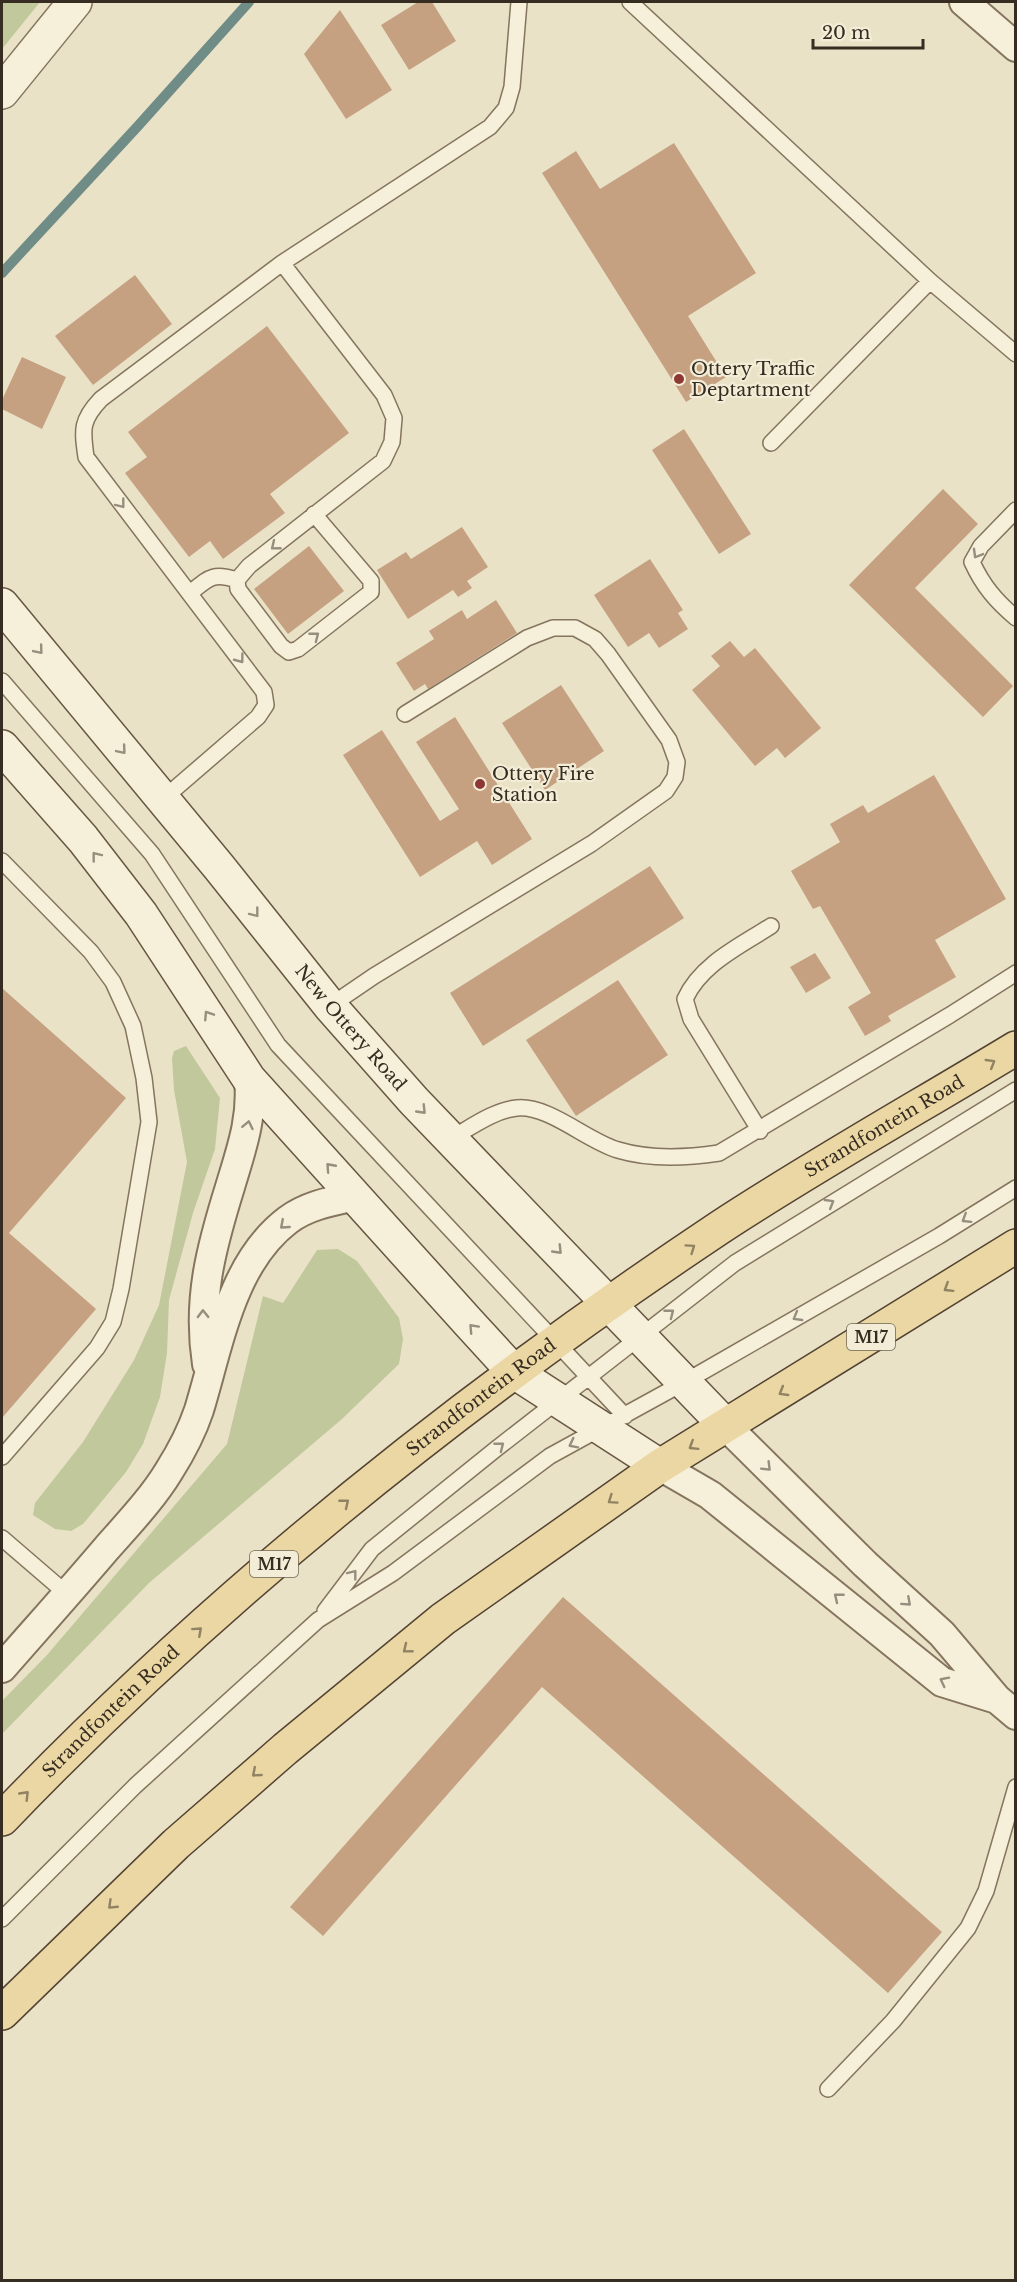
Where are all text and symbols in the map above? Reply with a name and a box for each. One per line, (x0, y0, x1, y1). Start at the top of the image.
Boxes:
scale bar (813, 12, 922, 50)
text: 20 m (822, 22, 870, 44)
place label: Ottery Traffic Deptartment (691, 358, 815, 401)
marker: Ottery Traffic Deptartment (672, 372, 686, 386)
one-way arrow (113, 498, 124, 509)
one-way arrow (270, 538, 281, 549)
one-way arrow (973, 548, 984, 558)
one-way arrow (309, 632, 320, 643)
one-way arrow (32, 643, 43, 654)
one-way arrow (233, 652, 244, 663)
one-way arrow (115, 743, 126, 754)
place label: Ottery Fire Station (492, 763, 595, 806)
marker: Ottery Fire Station (473, 777, 487, 791)
one-way arrow (93, 851, 104, 862)
one-way arrow (248, 906, 259, 917)
street label: New Ottery Road (290, 960, 411, 1095)
one-way arrow (204, 1011, 215, 1022)
one-way arrow (985, 1058, 995, 1070)
street label: Strandfontein Road (801, 1071, 968, 1182)
one-way arrow (414, 1102, 425, 1113)
one-way arrow (241, 1120, 254, 1130)
one-way arrow (326, 1163, 337, 1174)
one-way arrow (824, 1199, 835, 1210)
one-way arrow (962, 1212, 972, 1224)
one-way arrow (280, 1218, 291, 1229)
one-way arrow (550, 1242, 561, 1253)
one-way arrow (684, 1244, 695, 1255)
one-way arrow (944, 1281, 954, 1293)
one-way arrow (196, 1309, 209, 1318)
one-way arrow (663, 1310, 674, 1321)
one-way arrow (793, 1310, 803, 1321)
one-way arrow (469, 1324, 480, 1335)
road number: M17 (847, 1324, 895, 1350)
street label: Strandfontein Road (402, 1334, 560, 1461)
one-way arrow (779, 1384, 789, 1396)
one-way arrow (568, 1437, 579, 1448)
one-way arrow (689, 1439, 700, 1450)
one-way arrow (493, 1442, 504, 1453)
one-way arrow (759, 1460, 770, 1471)
one-way arrow (608, 1493, 619, 1504)
one-way arrow (339, 1500, 350, 1511)
road number: M17 (250, 1551, 298, 1577)
one-way arrow (346, 1569, 357, 1580)
one-way arrow (834, 1593, 845, 1604)
one-way arrow (900, 1595, 911, 1606)
one-way arrow (191, 1627, 202, 1638)
street label: Strandfontein Road (38, 1641, 184, 1782)
one-way arrow (402, 1642, 413, 1653)
one-way arrow (940, 1676, 951, 1688)
one-way arrow (252, 1766, 263, 1777)
one-way arrow (17, 1792, 28, 1803)
one-way arrow (109, 1898, 119, 1909)

